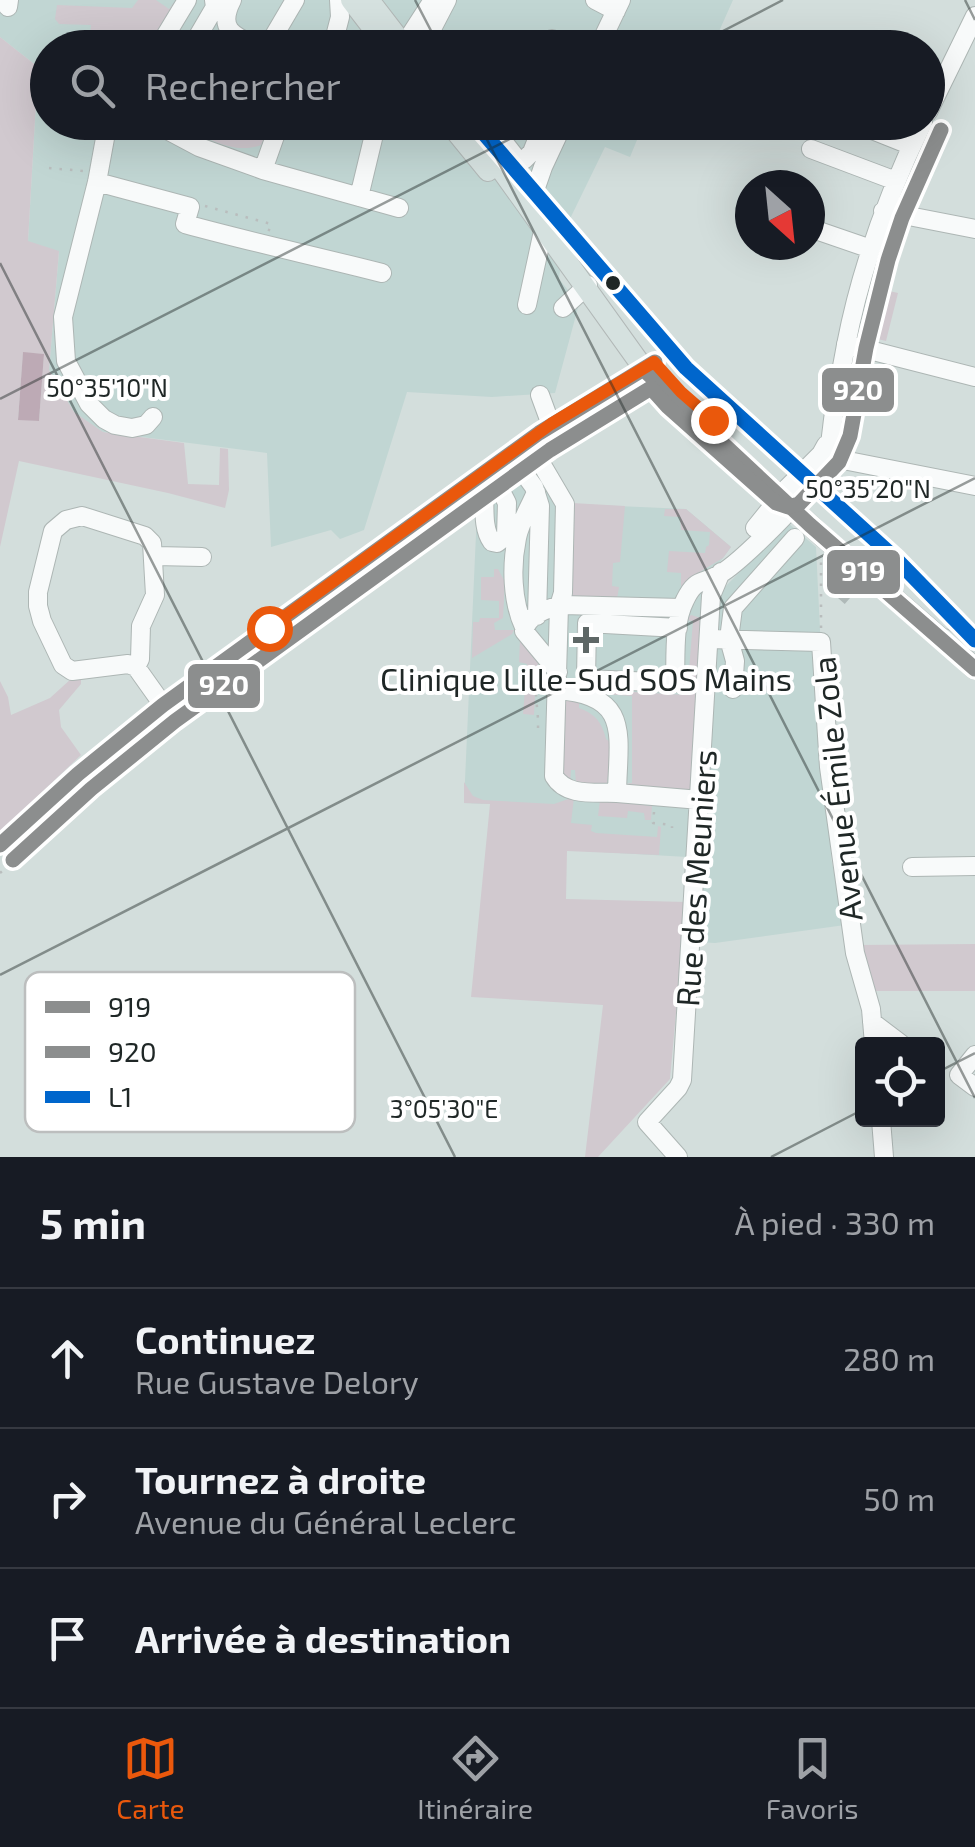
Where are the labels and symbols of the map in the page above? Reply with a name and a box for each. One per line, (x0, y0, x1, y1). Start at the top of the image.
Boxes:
north arrow (735, 170, 825, 260)
unlabelled marker (603, 273, 623, 293)
line badge: 920 (820, 366, 896, 414)
text: 50°35'10"N (46, 372, 168, 402)
text: 920 (833, 372, 883, 406)
route end (691, 398, 737, 444)
text: 50°35'20"N (805, 473, 931, 503)
line badge: 919 (825, 548, 902, 596)
text: 919 (840, 553, 886, 587)
route start (247, 606, 293, 652)
marker: Clinique Lille-Sud SOS Mains (573, 627, 599, 653)
street label: Avenue Émile Zola (803, 655, 869, 923)
place label: Clinique Lille-Sud SOS Mains (380, 659, 792, 697)
line badge: 920 (186, 662, 262, 710)
text: 920 (199, 667, 249, 701)
street label: Rue des Meuniers (667, 748, 723, 1008)
legend (25, 972, 355, 1132)
text: 919 (108, 989, 151, 1023)
text: 920 (108, 1034, 157, 1068)
text: L1 (108, 1079, 132, 1113)
text: 3°05'30"E (390, 1093, 498, 1123)

